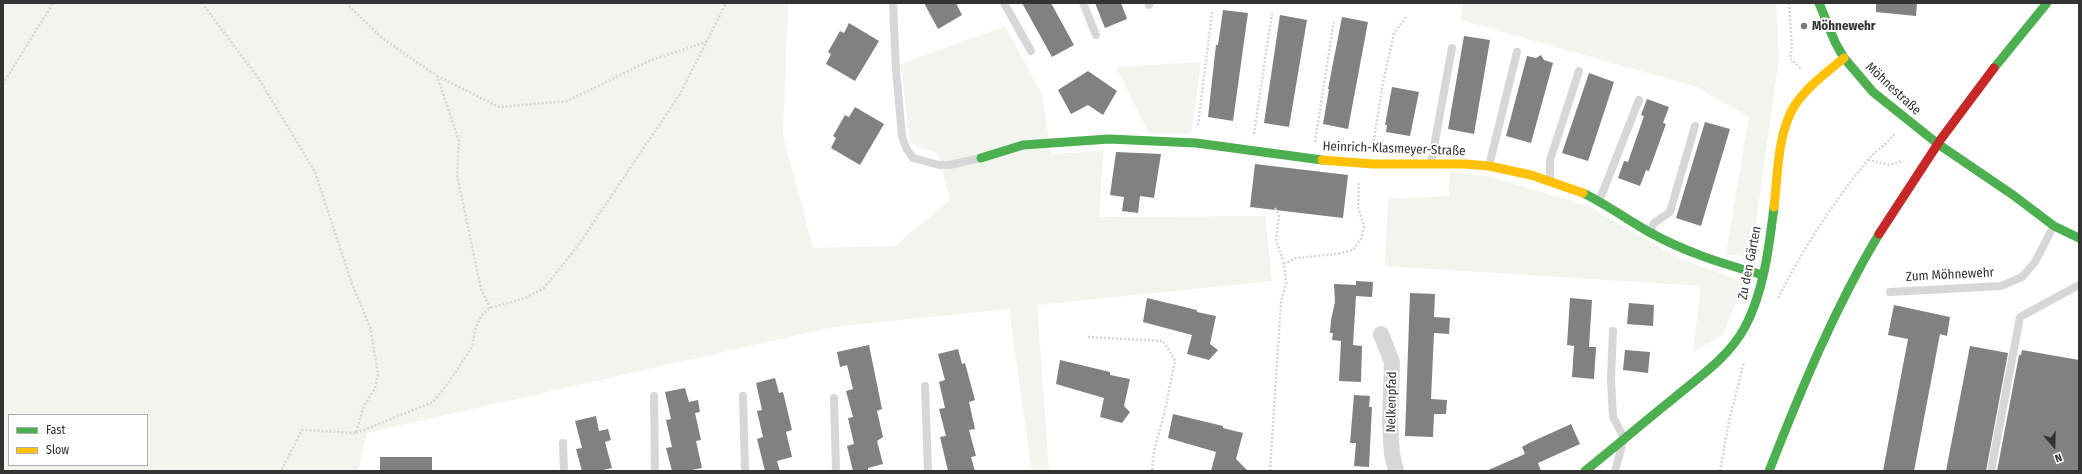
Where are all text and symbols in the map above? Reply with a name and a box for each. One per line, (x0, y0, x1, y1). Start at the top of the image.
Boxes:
place label: Möhnewehr (1812, 18, 1876, 34)
marker: Möhnewehr (1799, 21, 1809, 31)
street label: Möhnestraße (1862, 59, 1924, 119)
street label: Heinrich-Klasmeyer-Straße (1322, 139, 1466, 159)
street label: Zu den Gärten (1735, 225, 1765, 301)
street label: Zum Möhnewehr (1906, 265, 1994, 285)
street label: Nelkenpfad (1384, 371, 1400, 433)
legend (8, 414, 148, 466)
text: Fast (46, 423, 65, 437)
north arrow (2034, 426, 2074, 466)
text: Slow (46, 443, 69, 457)
text: N (2053, 451, 2064, 465)

